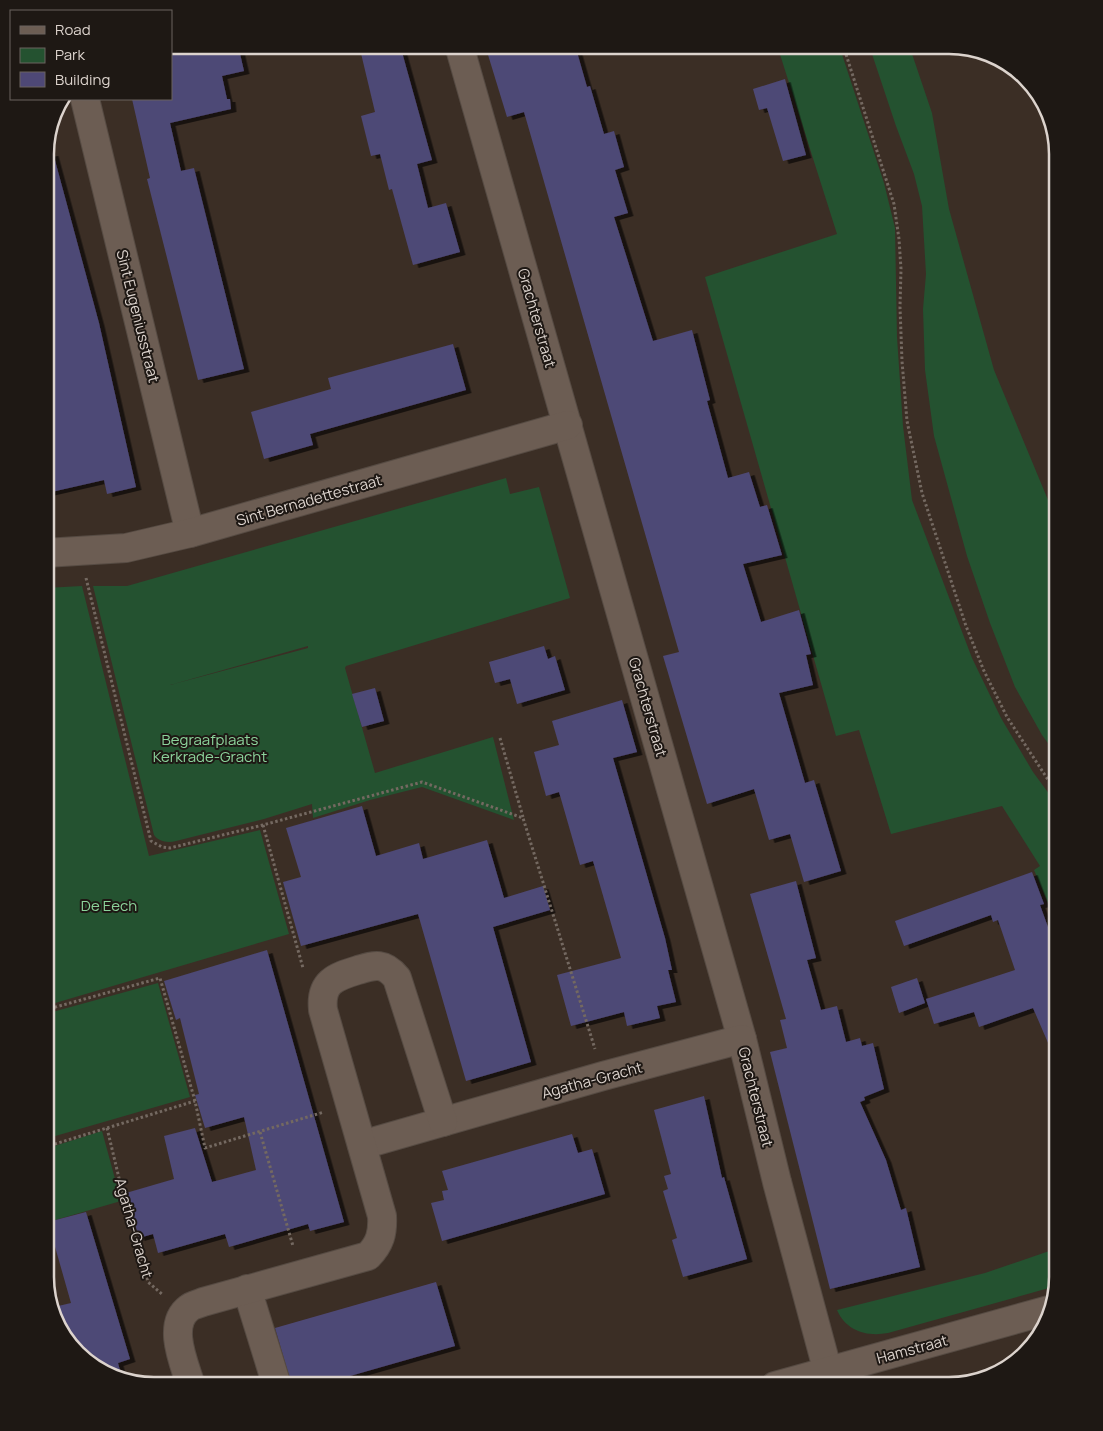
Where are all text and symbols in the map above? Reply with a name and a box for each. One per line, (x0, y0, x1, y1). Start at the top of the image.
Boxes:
legend (10, 10, 172, 100)
text: Road (55, 19, 91, 40)
text: Park (55, 44, 85, 65)
text: Building (55, 69, 110, 90)
street label: Sint Eugeniusstraat (111, 247, 165, 385)
street label: Grachterstraat (513, 266, 561, 370)
street label: Sint Bernadettestraat (234, 469, 384, 531)
street label: Grachterstraat (624, 655, 672, 759)
park label: Begraafplaats Kerkrade-Gracht (153, 729, 267, 767)
park label: De Eech (81, 895, 137, 916)
street label: Grachterstraat (733, 1045, 779, 1149)
street label: Agatha-Gracht (539, 1056, 645, 1104)
street label: Agatha-Gracht (110, 1175, 158, 1281)
street label: Hamstraat (874, 1329, 950, 1369)

